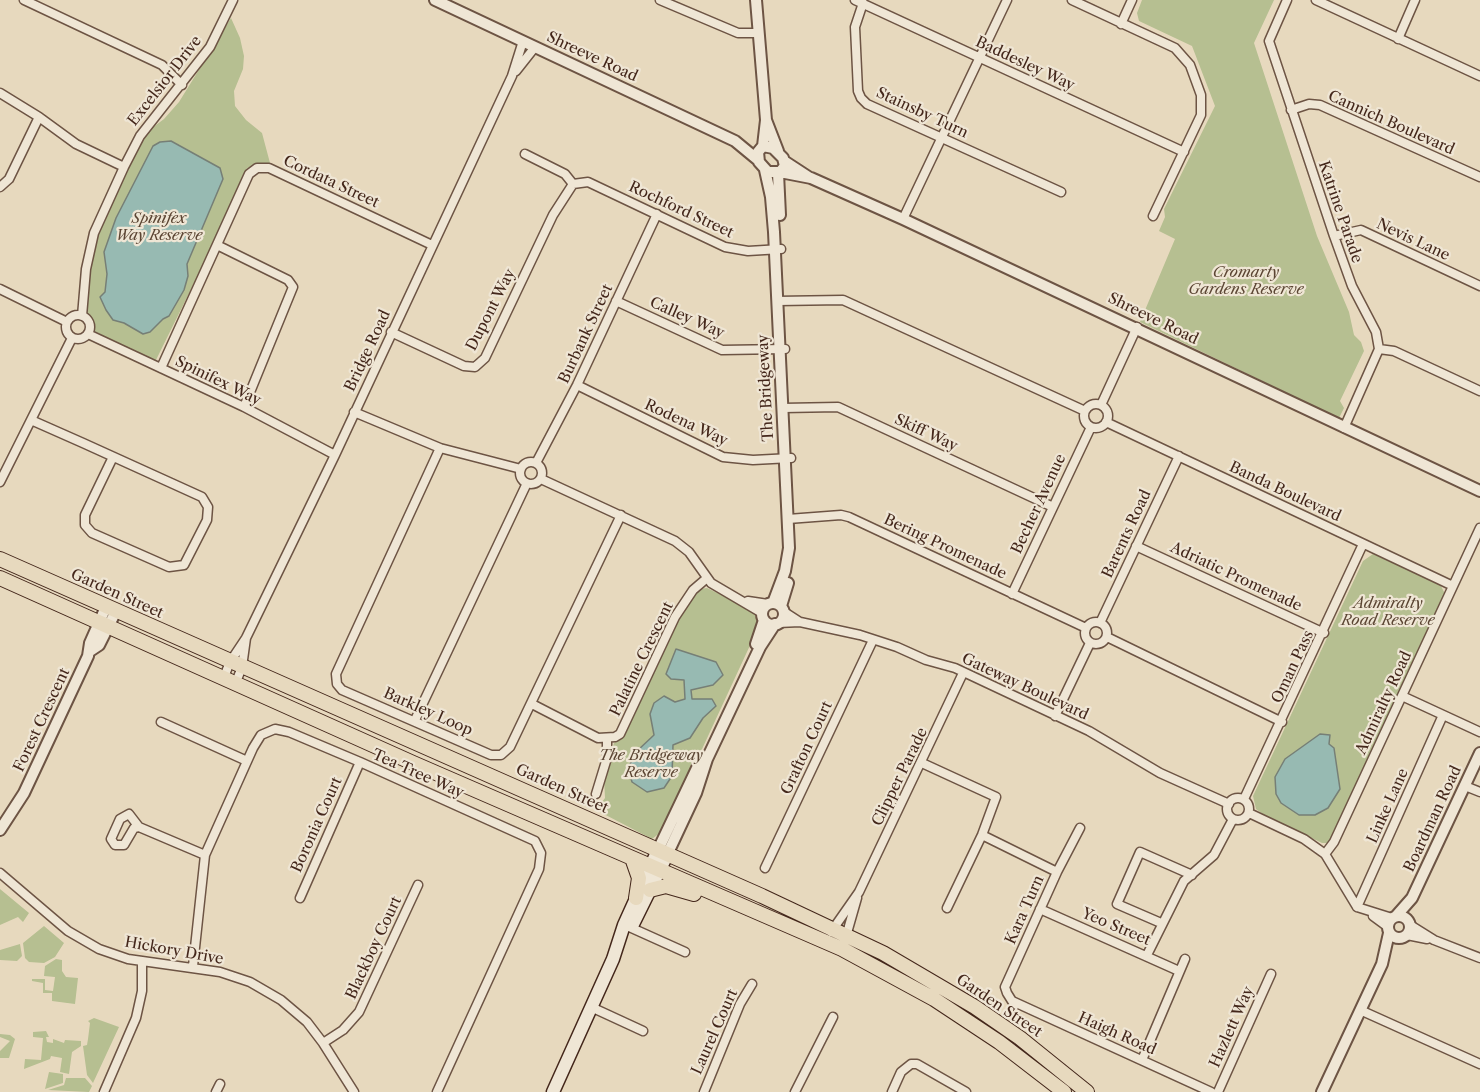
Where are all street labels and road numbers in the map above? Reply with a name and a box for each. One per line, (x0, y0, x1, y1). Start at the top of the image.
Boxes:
street label: Shreeve Road (544, 28, 640, 86)
street label: Excelsior Drive (124, 32, 206, 130)
street label: Baddesley Way (972, 33, 1078, 95)
street label: Stainsby Turn (873, 84, 971, 142)
street label: Cannich Boulevard (1325, 87, 1457, 159)
street label: Cordata Street (280, 152, 382, 212)
street label: Katrine Parade (1314, 159, 1366, 265)
street label: Rochford Street (626, 178, 736, 242)
street label: Nevis Lane (1373, 215, 1453, 265)
street label: Dupont Way (463, 266, 519, 354)
street label: Burbank Street (555, 281, 617, 387)
street label: Shreeve Road (1105, 289, 1201, 349)
street label: Calley Way (647, 294, 727, 342)
street label: Bridge Road (341, 307, 395, 395)
street label: The Bridgeway (754, 334, 778, 442)
street label: Spinifex Way (172, 352, 264, 410)
street label: Rodena Way (641, 396, 731, 450)
street label: Skiff Way (892, 411, 960, 455)
street label: Becher Avenue (1008, 451, 1070, 557)
street label: Banda Boulevard (1226, 458, 1344, 526)
street label: Barents Road (1099, 487, 1155, 581)
street label: Bering Promenade (881, 511, 1009, 583)
street label: Adriatic Promenade (1167, 539, 1305, 615)
street label: Garden Street (68, 566, 166, 622)
street label: Palatine Crescent (606, 599, 678, 719)
street label: Oman Pass (1268, 628, 1318, 706)
street label: Admiralty Road (1352, 648, 1416, 758)
street label: Gateway Boulevard (959, 650, 1091, 724)
street label: Forest Crescent (10, 665, 74, 775)
street label: Barkley Loop (381, 684, 475, 740)
street label: Grafton Court (778, 699, 836, 797)
street label: Clipper Parade (868, 725, 932, 829)
street label: Tea Tree Way (369, 746, 467, 802)
street label: Garden Street (513, 761, 611, 817)
street label: Boardman Road (1401, 763, 1465, 875)
street label: Linke Lane (1364, 766, 1412, 846)
street label: Boronia Court (288, 775, 346, 875)
street label: Kara Turn (1002, 873, 1048, 947)
street label: Blackboy Court (342, 894, 406, 1002)
street label: Yeo Street (1079, 904, 1153, 950)
street label: Hickory Drive (123, 933, 225, 969)
street label: Garden Street (953, 971, 1045, 1041)
street label: Hazlett Way (1206, 984, 1258, 1070)
street label: Laurel Court (688, 987, 742, 1077)
street label: Haigh Road (1075, 1009, 1159, 1059)

